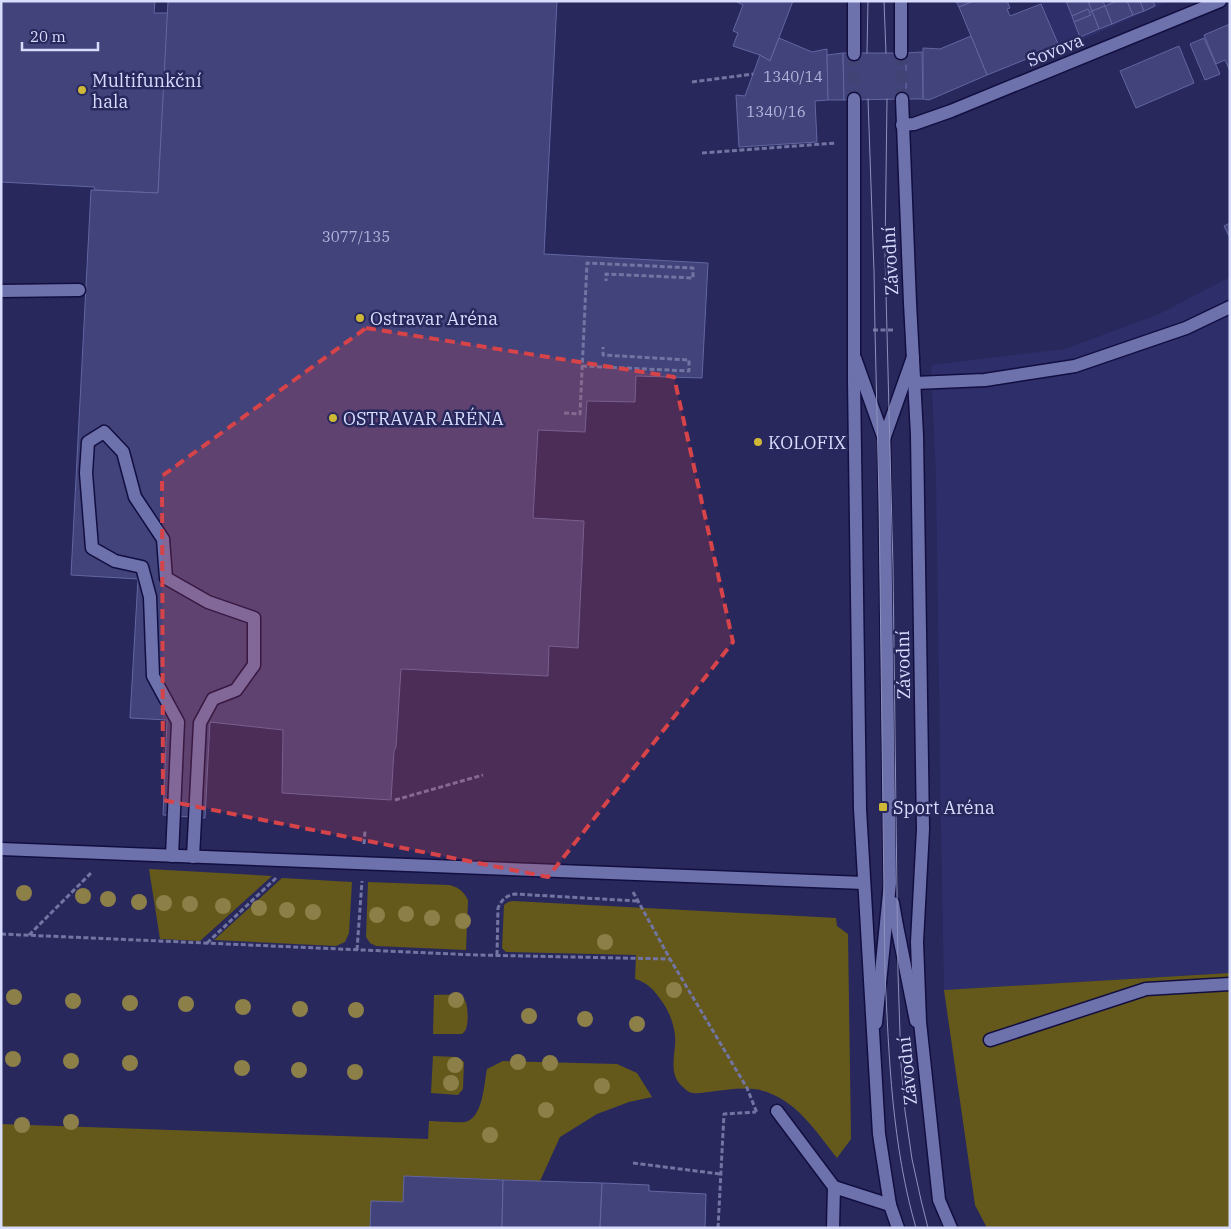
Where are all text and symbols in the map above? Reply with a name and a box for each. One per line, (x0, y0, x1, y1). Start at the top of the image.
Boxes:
scale bar (22, 20, 99, 52)
text: 20 m (30, 27, 66, 46)
street label: Sovova (1023, 28, 1087, 72)
house number: 1340/14 (763, 67, 823, 86)
place label: Multifunkční hala (92, 69, 202, 113)
marker: Multifunkční hala (76, 84, 88, 96)
house number: 1340/16 (746, 102, 806, 121)
street label: Závodní (877, 226, 903, 296)
house number: 3077/135 (322, 227, 390, 246)
place label: Ostravar Aréna (370, 307, 498, 330)
marker: Ostravar Aréna (354, 312, 366, 324)
place label: OSTRAVAR ARÉNA (343, 407, 504, 430)
marker: OSTRAVAR ARÉNA (327, 412, 339, 424)
place label: KOLOFIX (768, 431, 846, 454)
marker: KOLOFIX (752, 436, 764, 448)
street label: Závodní (891, 630, 915, 700)
place label: Sport Aréna (893, 796, 995, 819)
marker: Sport Aréna (877, 801, 889, 813)
street label: Závodní (892, 1035, 922, 1106)

